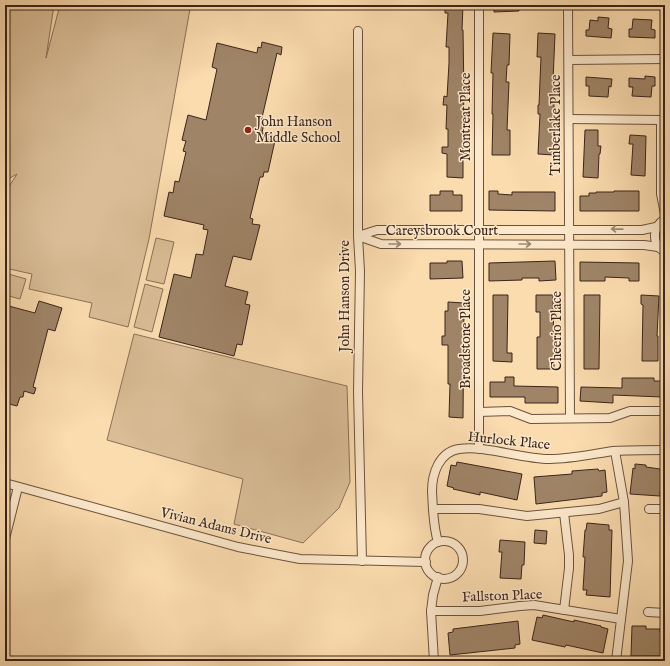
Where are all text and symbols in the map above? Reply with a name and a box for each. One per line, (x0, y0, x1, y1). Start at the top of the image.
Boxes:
street label: Montreat Place (457, 72, 475, 161)
street label: Timberlake Place (547, 74, 565, 175)
place label: John Hanson Middle School (254, 113, 341, 147)
marker: John Hanson Middle School (243, 125, 253, 135)
street label: Careysbrook Court (386, 222, 498, 240)
one-way arrow (611, 226, 624, 233)
street label: John Hanson Drive (336, 239, 354, 354)
one-way arrow (388, 240, 401, 248)
one-way arrow (518, 240, 531, 248)
street label: Broadstone Place (457, 288, 475, 389)
street label: Cheerio Place (548, 290, 566, 371)
street label: Hurlock Place (467, 428, 552, 454)
street label: Vivian Adams Drive (158, 503, 274, 549)
street label: Fallston Place (461, 586, 543, 606)

